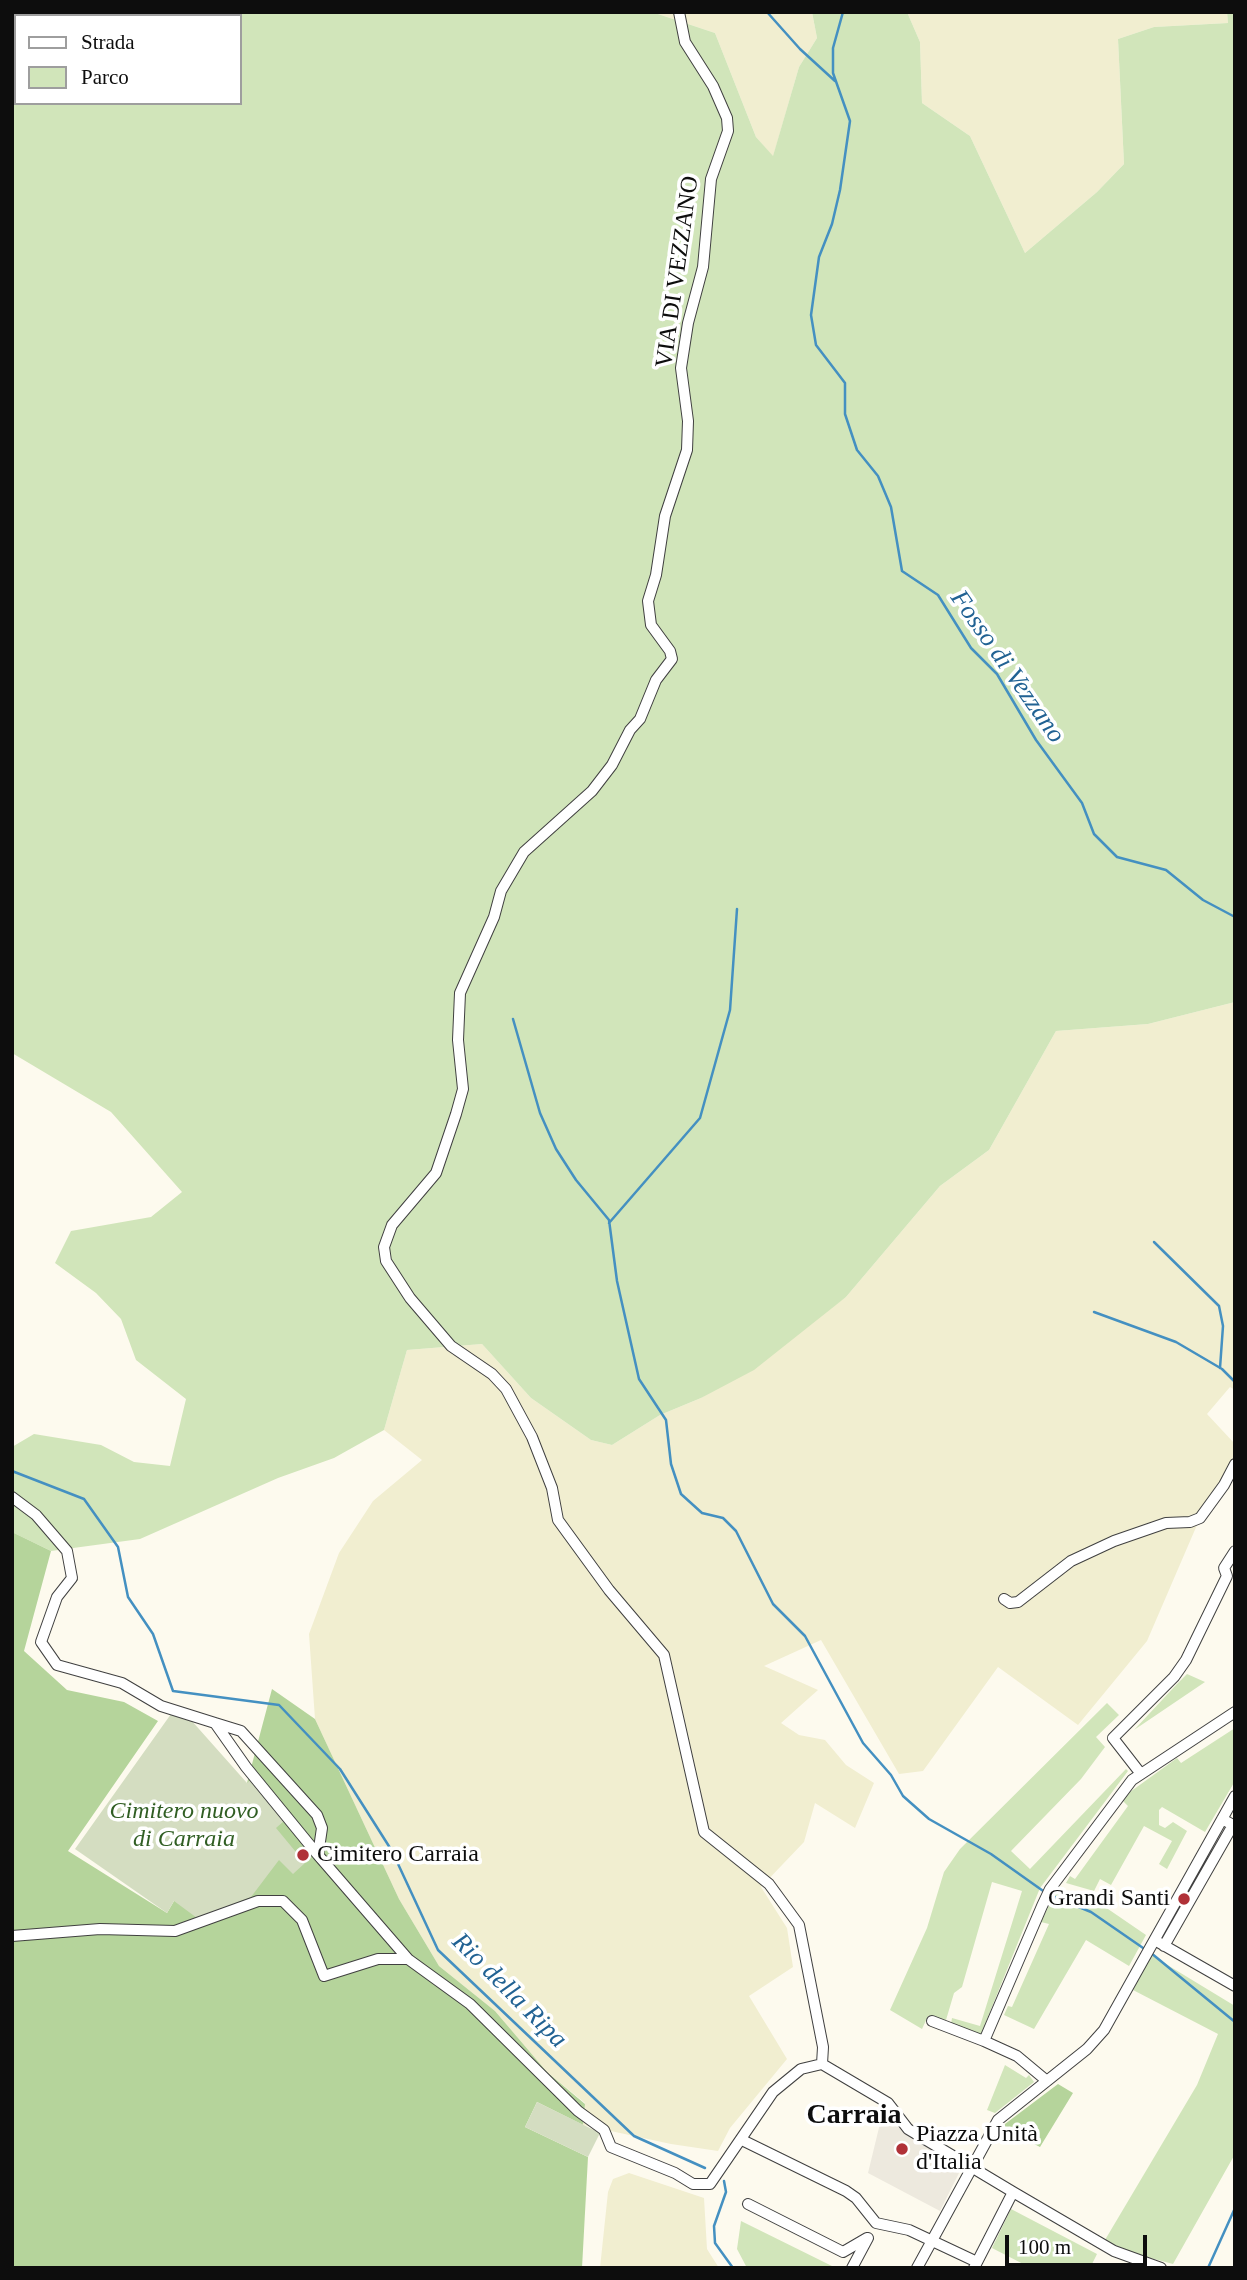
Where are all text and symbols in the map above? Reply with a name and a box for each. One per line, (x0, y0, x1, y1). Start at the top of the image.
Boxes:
legend (14, 14, 242, 105)
text: Strada (81, 30, 135, 54)
text: Parco (81, 65, 129, 89)
street label: VIA DI VEZZANO (650, 174, 706, 370)
water label: Fosso di Vezzano (943, 585, 1071, 749)
park label: Cimitero nuovo di Carraia (109, 1798, 259, 1854)
place label: Cimitero Carraia (317, 1841, 479, 1869)
marker: Cimitero Carraia (295, 1847, 311, 1863)
place label: Grandi Santi (1048, 1885, 1170, 1913)
marker: Grandi Santi (1176, 1891, 1192, 1907)
water label: Rio della Ripa (445, 1927, 573, 2055)
district label: Carraia (807, 2099, 901, 2133)
place label: Piazza Unità d'Italia (916, 2121, 1038, 2177)
marker: Piazza Unità d'Italia (894, 2141, 910, 2157)
scale bar (1009, 2220, 1151, 2264)
text: 100 m (1018, 2235, 1071, 2259)

